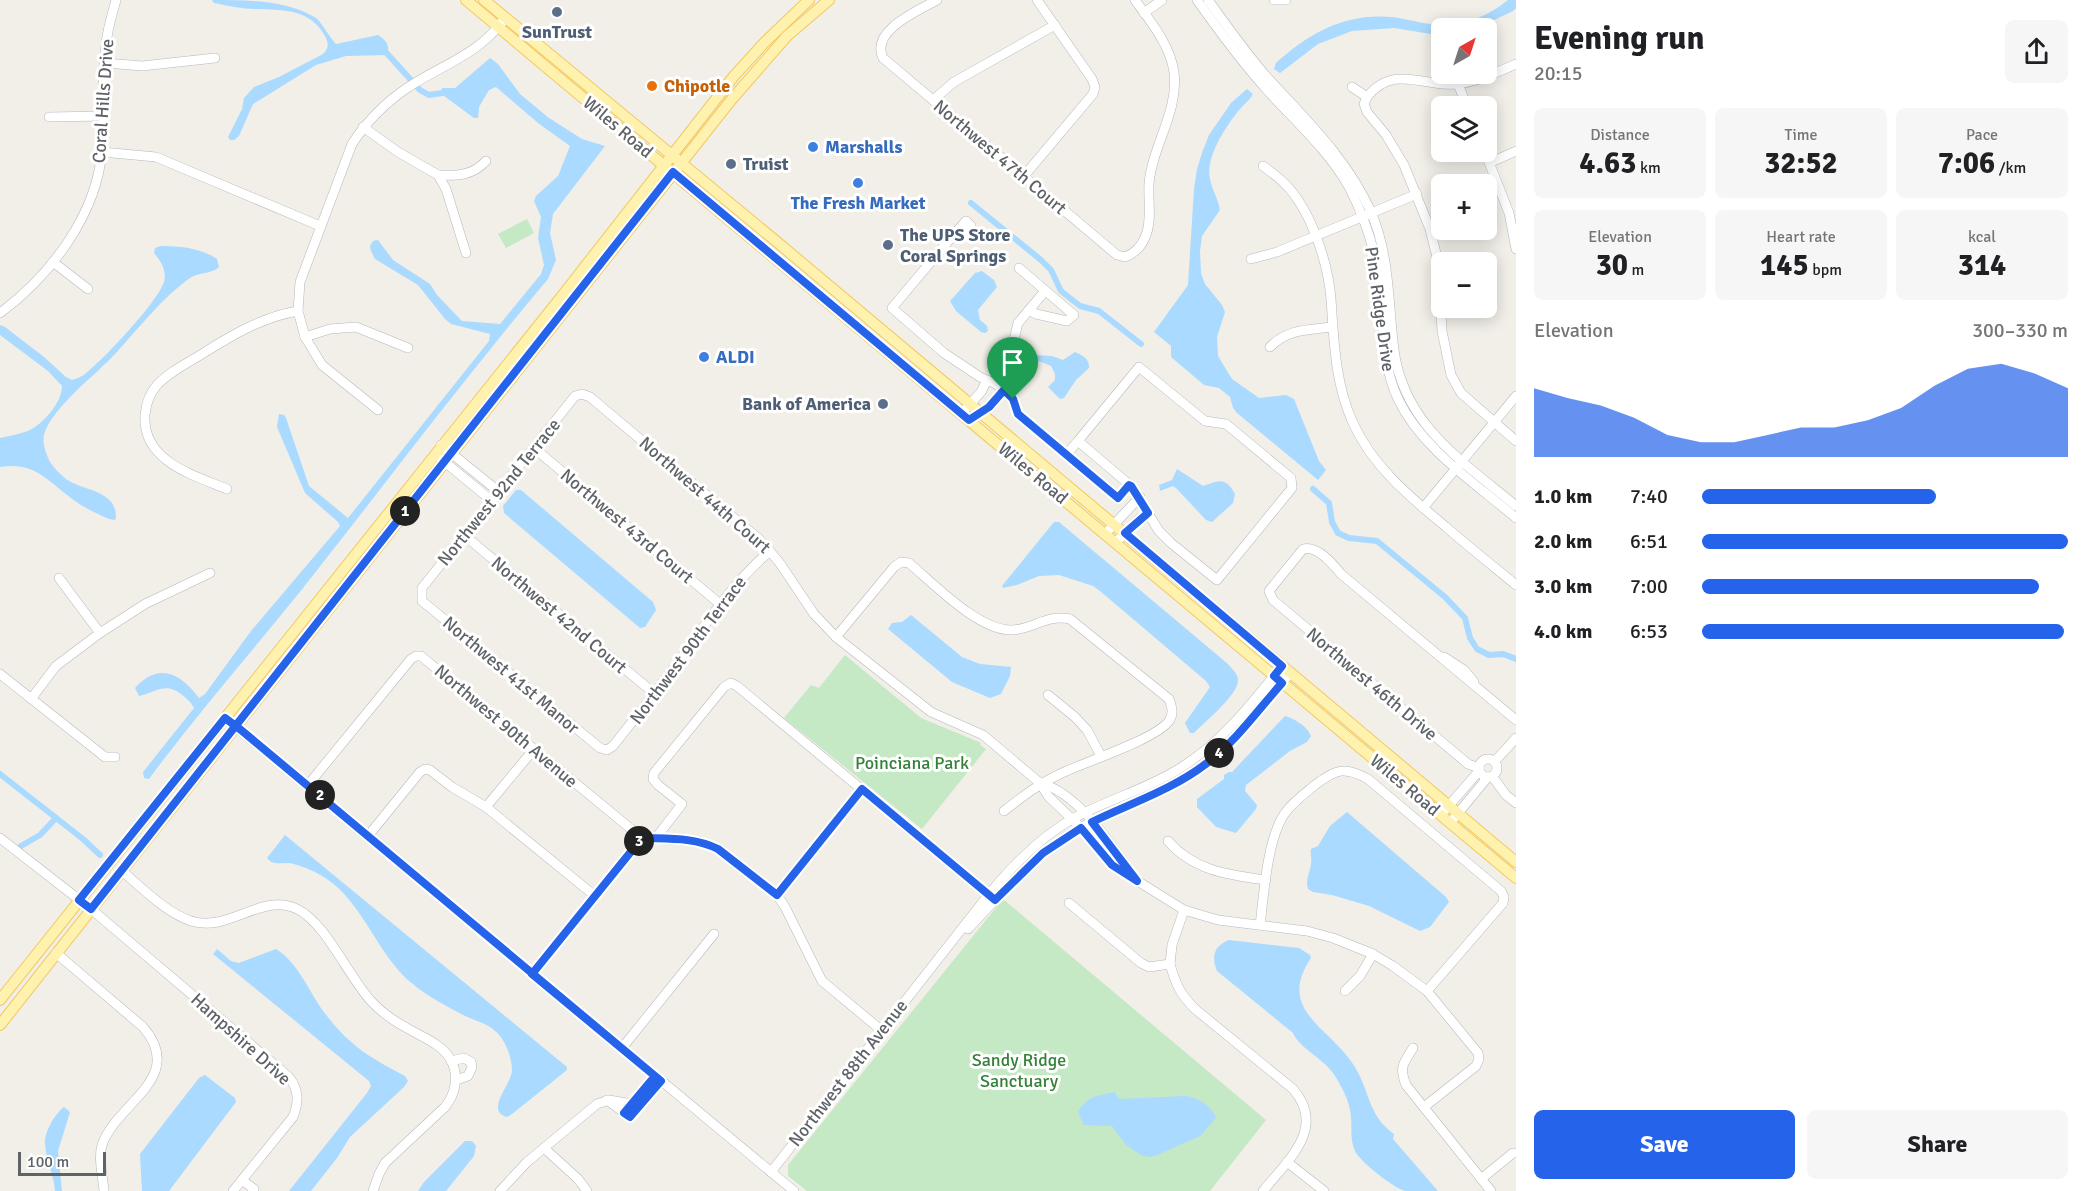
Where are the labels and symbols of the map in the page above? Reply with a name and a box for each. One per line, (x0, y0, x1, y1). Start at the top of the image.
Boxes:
marker: SunTrust (550, 5, 564, 19)
north arrow (1431, 18, 1497, 84)
place label: SunTrust (522, 21, 592, 43)
street label: Coral Hills Drive (88, 38, 118, 164)
place label: Chipotle (664, 75, 730, 97)
marker: Chipotle (645, 79, 659, 93)
street label: Wiles Road (579, 91, 657, 163)
street label: Northwest 47th Court (929, 95, 1071, 219)
place label: Marshalls (825, 136, 902, 158)
marker: Marshalls (806, 140, 820, 154)
place label: Truist (743, 153, 789, 175)
marker: Truist (724, 157, 738, 171)
marker: The Fresh Market (851, 176, 865, 190)
place label: The Fresh Market (791, 192, 926, 214)
place label: The UPS Store Coral Springs (900, 224, 1010, 267)
marker: The UPS Store Coral Springs (881, 238, 895, 252)
street label: Pine Ridge Drive (1360, 245, 1400, 373)
pin (987, 337, 1038, 399)
place label: ALDI (716, 346, 755, 368)
marker: ALDI (697, 350, 711, 364)
place label: Bank of America (742, 393, 871, 415)
marker: Bank of America (876, 397, 890, 411)
street label: Northwest 92nd Terrace (433, 414, 565, 570)
street label: Northwest 44th Court (635, 432, 775, 558)
street label: Wiles Road (994, 437, 1072, 509)
street label: Northwest 43rd Court (556, 464, 698, 588)
pin: 1 (390, 496, 420, 526)
street label: Northwest 42nd Court (487, 552, 631, 678)
street label: Northwest 90th Terrace (625, 572, 751, 728)
street label: Northwest 41st Manor (438, 611, 584, 739)
street label: Northwest 46th Drive (1302, 623, 1442, 745)
street label: Northwest 90th Avenue (430, 660, 582, 792)
pin: 4 (1204, 738, 1234, 768)
street label: Wiles Road (1366, 749, 1444, 821)
park label: Poinciana Park (855, 752, 969, 774)
pin: 2 (305, 780, 335, 810)
pin: 3 (624, 826, 654, 856)
street label: Hampshire Drive (186, 988, 296, 1090)
street label: Northwest 88th Avenue (784, 995, 912, 1151)
park label: Sandy Ridge Sanctuary (972, 1049, 1066, 1092)
scale bar (18, 1149, 106, 1176)

